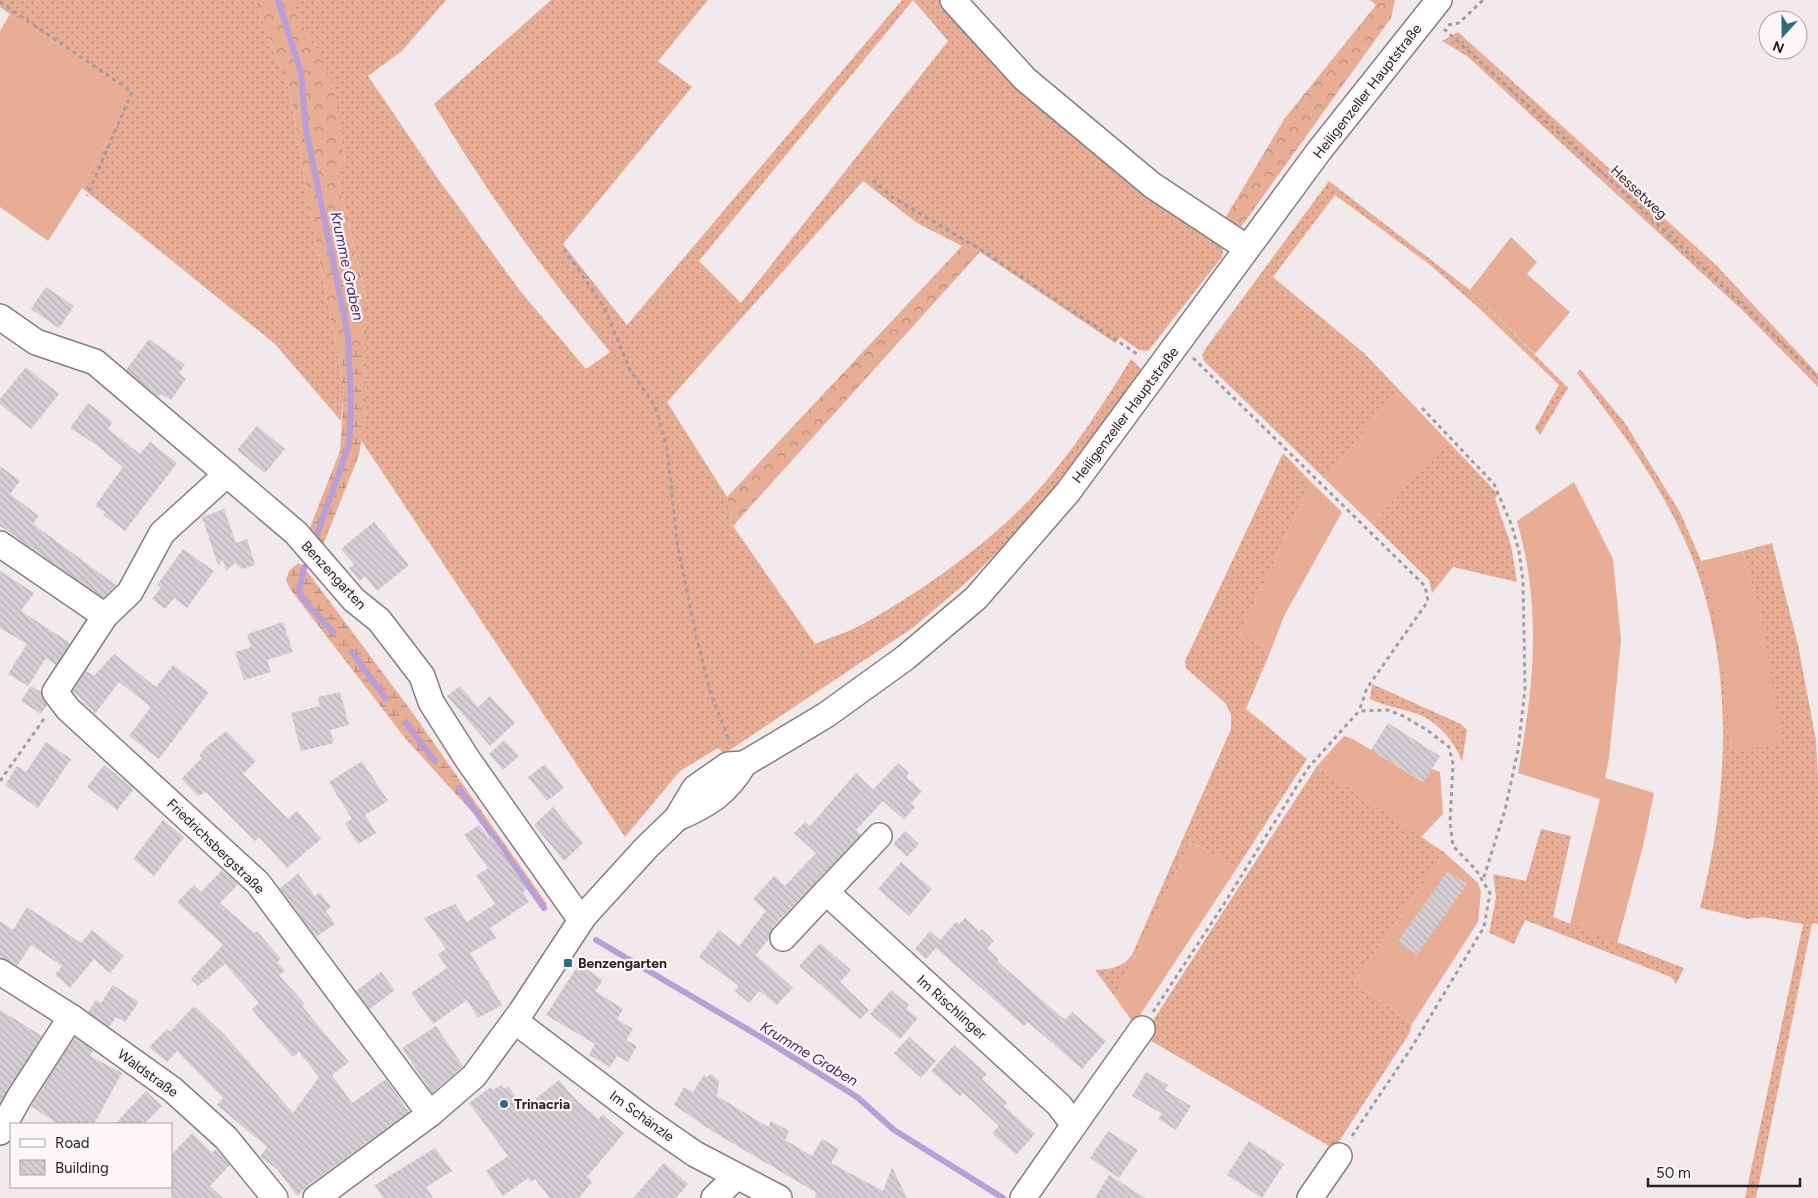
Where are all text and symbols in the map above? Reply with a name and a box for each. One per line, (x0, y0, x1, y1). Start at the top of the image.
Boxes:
north arrow (1758, 10, 1808, 60)
street label: Heiligenzeller Hauptstraße (1310, 20, 1425, 162)
text: N (1770, 37, 1787, 57)
street label: Hessetweg (1607, 162, 1670, 223)
water label: Krumme Graben (327, 210, 367, 322)
street label: Heiligenzeller Hauptstraße (1069, 344, 1182, 487)
street label: Benzengarten (298, 538, 370, 613)
street label: Friedrichsbergstraße (163, 795, 268, 898)
place label: Benzengarten (578, 955, 667, 972)
marker: Benzengarten (562, 957, 574, 969)
street label: Im Rischlinger (913, 972, 990, 1043)
water label: Krumme Graben (757, 1018, 861, 1090)
street label: Waldstraße (114, 1046, 182, 1101)
street label: Im Schänzle (606, 1087, 678, 1146)
place label: Trinacria (514, 1096, 570, 1113)
marker: Trinacria (498, 1098, 510, 1110)
legend (10, 1123, 172, 1188)
text: Road (55, 1134, 90, 1152)
scale bar (1648, 1156, 1800, 1188)
text: Building (55, 1159, 109, 1177)
text: 50 m (1656, 1164, 1691, 1182)

